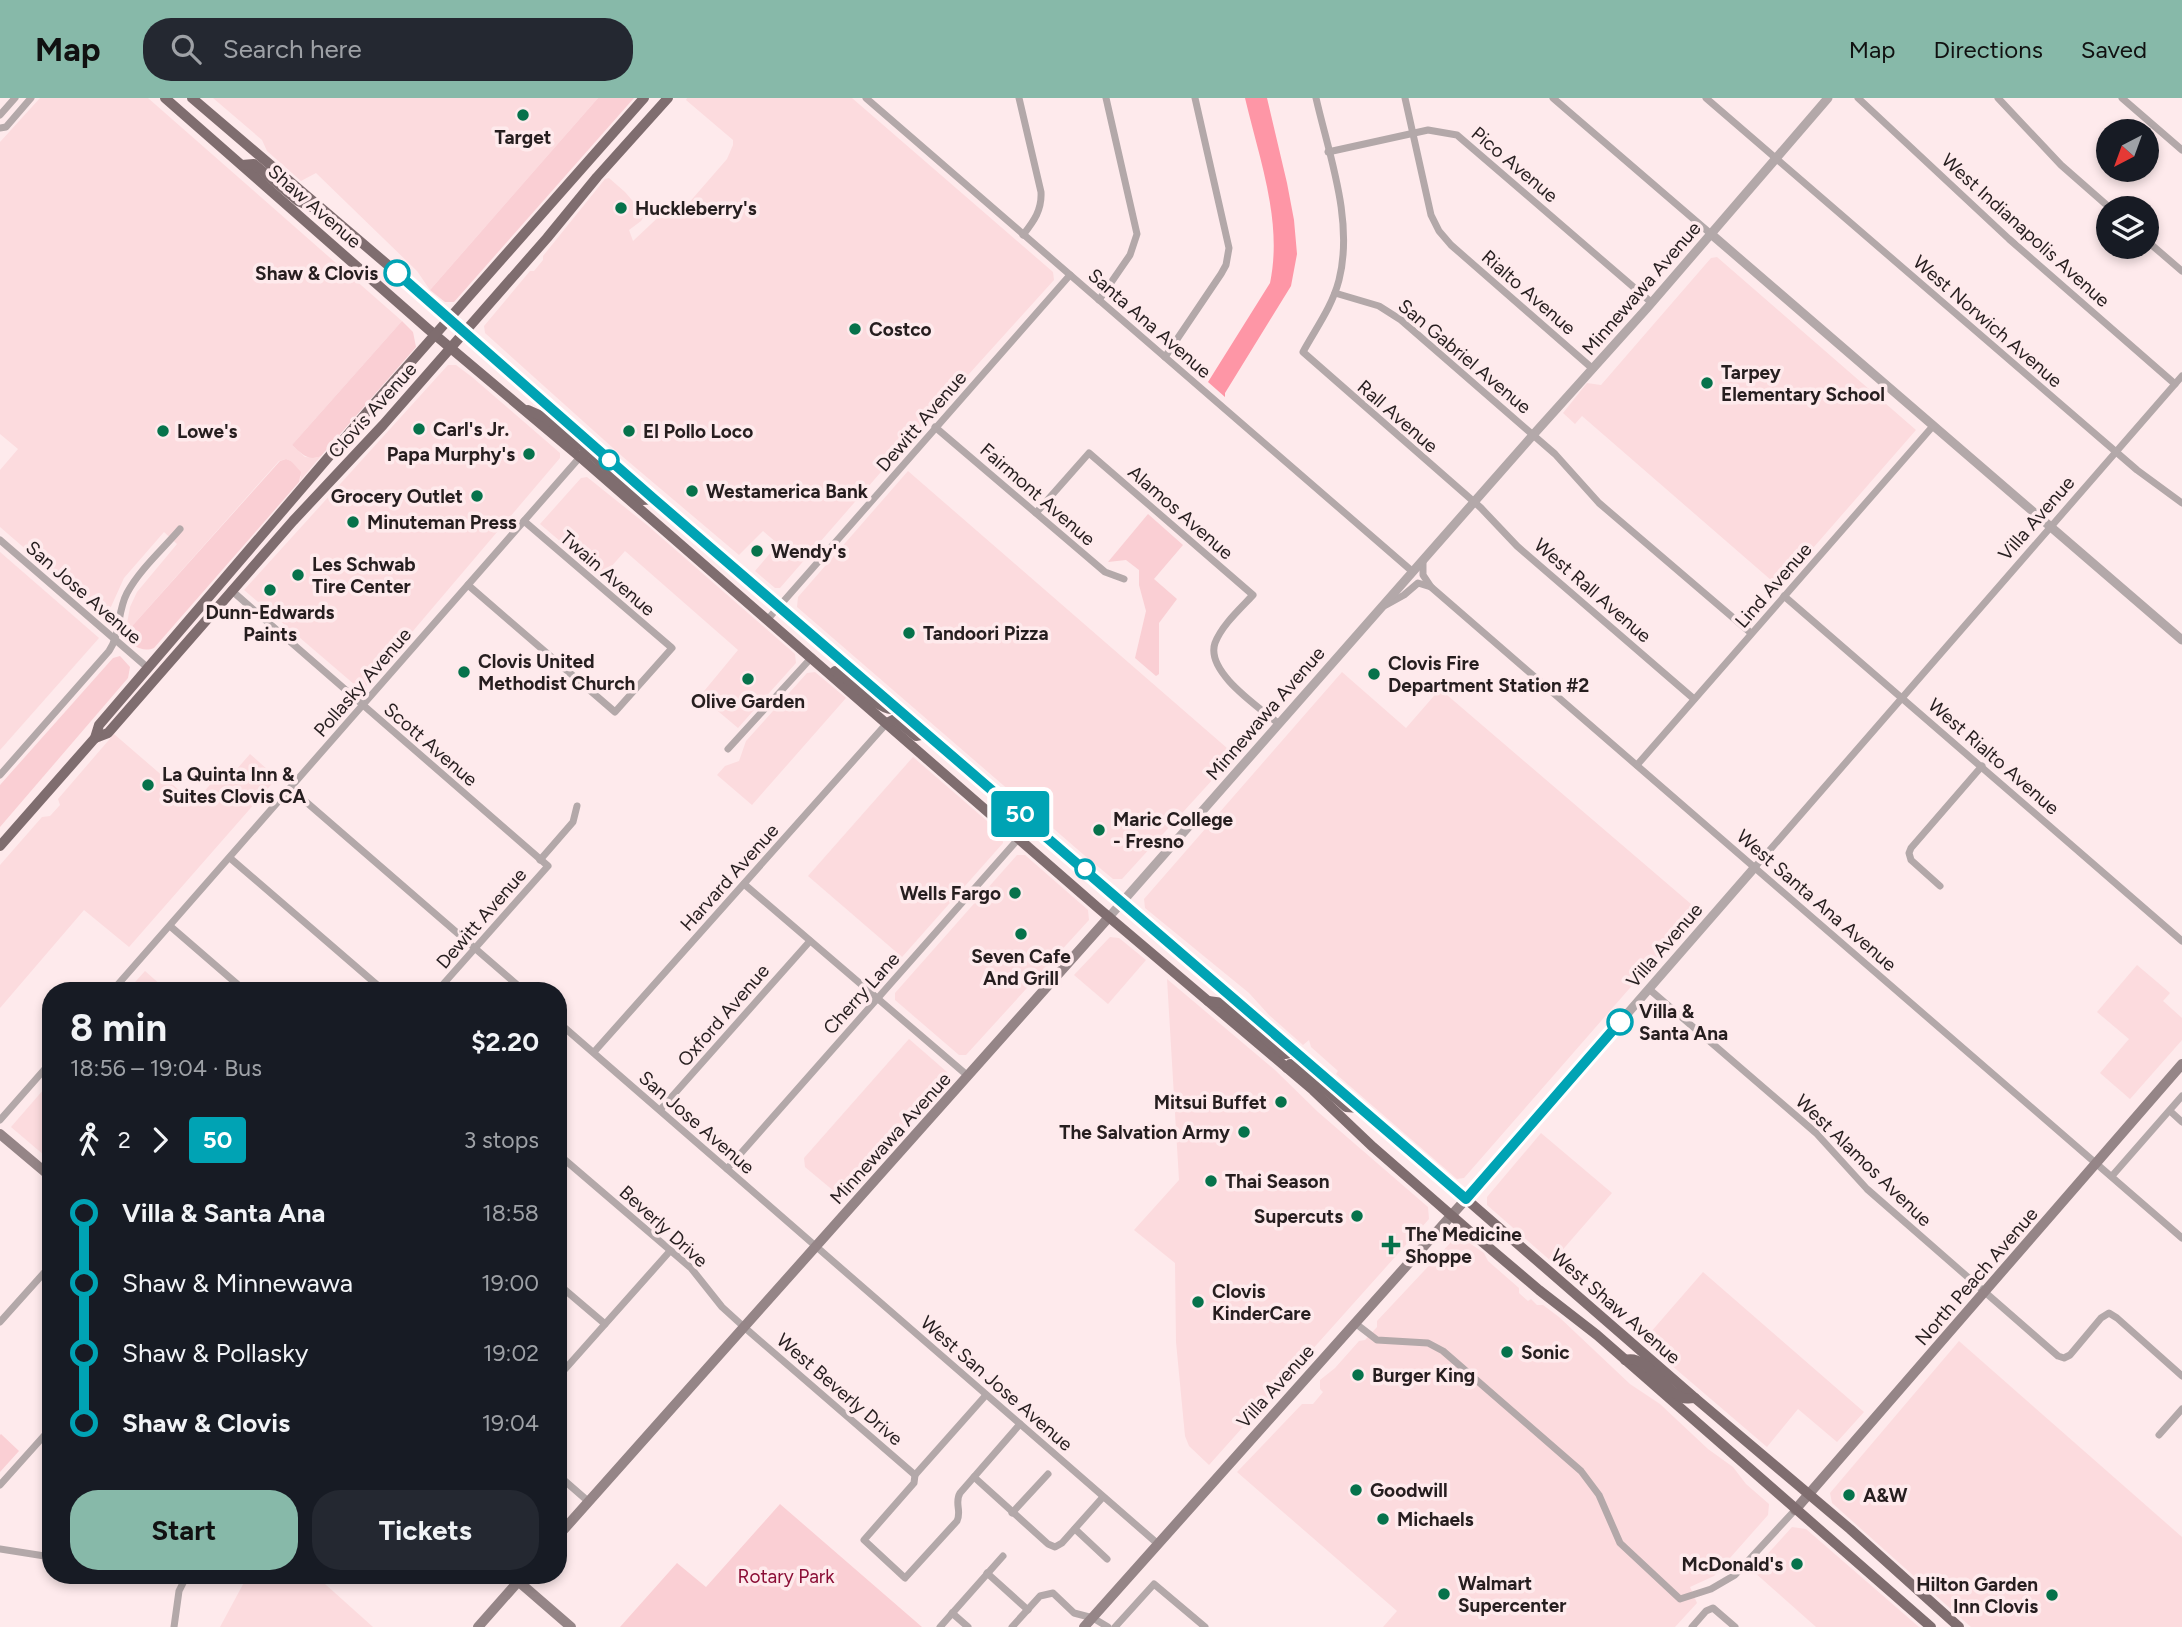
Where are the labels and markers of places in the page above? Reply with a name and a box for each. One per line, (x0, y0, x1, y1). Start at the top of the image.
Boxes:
marker: Target (515, 107, 531, 123)
place label: Target (495, 126, 552, 149)
place label: Huckleberry's (635, 197, 757, 220)
marker: Huckleberry's (613, 200, 629, 216)
marker: Shaw & Clovis (384, 260, 410, 286)
place label: Shaw & Clovis (255, 262, 378, 285)
place label: Costco (869, 318, 932, 341)
marker: Costco (847, 321, 863, 337)
place label: Tarpey Elementary School (1721, 361, 1885, 406)
marker: Tarpey Elementary School (1699, 375, 1715, 391)
place label: Carl's Jr. (433, 418, 509, 441)
place label: Lowe's (177, 420, 238, 443)
place label: El Pollo Loco (643, 420, 753, 443)
marker: Carl's Jr. (411, 421, 427, 437)
marker: Lowe's (155, 423, 171, 439)
marker: El Pollo Loco (621, 423, 637, 439)
place label: Papa Murphy's (387, 443, 515, 466)
marker: Papa Murphy's (521, 446, 537, 462)
unlabelled marker (599, 450, 619, 470)
place label: Westamerica Bank (706, 480, 869, 503)
marker: Westamerica Bank (684, 483, 700, 499)
place label: Grocery Outlet (331, 485, 463, 508)
marker: Grocery Outlet (469, 488, 485, 504)
place label: Minuteman Press (367, 511, 517, 534)
marker: Minuteman Press (345, 514, 361, 530)
place label: Wendy's (771, 540, 846, 563)
marker: Wendy's (749, 543, 765, 559)
place label: Les Schwab Tire Center (312, 553, 416, 598)
marker: Les Schwab Tire Center (290, 567, 306, 583)
marker: Dunn-Edwards Paints (262, 582, 278, 598)
place label: Dunn-Edwards Paints (206, 601, 335, 646)
place label: Tandoori Pizza (923, 622, 1049, 645)
marker: Tandoori Pizza (901, 625, 917, 641)
place label: Clovis United Methodist Church (478, 650, 635, 695)
place label: Clovis Fire Department Station #2 (1388, 652, 1589, 697)
marker: Clovis United Methodist Church (456, 664, 472, 680)
marker: Clovis Fire Department Station #2 (1366, 666, 1382, 682)
marker: Olive Garden (740, 671, 756, 687)
place label: Olive Garden (691, 690, 805, 713)
place label: La Quinta Inn & Suites Clovis CA (162, 763, 306, 808)
marker: La Quinta Inn & Suites Clovis CA (140, 777, 156, 793)
place label: Maric College - Fresno (1113, 808, 1234, 853)
marker: Maric College - Fresno (1091, 822, 1107, 838)
unlabelled marker (1075, 859, 1095, 879)
place label: Wells Fargo (900, 882, 1001, 905)
marker: Wells Fargo (1007, 885, 1023, 901)
marker: Seven Cafe And Grill (1013, 926, 1029, 942)
place label: Seven Cafe And Grill (971, 945, 1071, 990)
place label: Villa & Santa Ana (1639, 1000, 1728, 1045)
marker: Villa & Santa Ana (1607, 1009, 1633, 1035)
place label: Mitsui Buffet (1154, 1091, 1267, 1114)
marker: Mitsui Buffet (1273, 1094, 1289, 1110)
place label: The Salvation Army (1059, 1121, 1230, 1144)
marker: The Salvation Army (1236, 1124, 1252, 1140)
place label: Thai Season (1225, 1170, 1329, 1193)
marker: Thai Season (1203, 1173, 1219, 1189)
place label: Supercuts (1254, 1205, 1343, 1228)
marker: Supercuts (1349, 1208, 1365, 1224)
place label: The Medicine Shoppe (1405, 1223, 1522, 1268)
marker: The Medicine Shoppe (1383, 1237, 1399, 1253)
place label: Clovis KinderCare (1212, 1280, 1312, 1325)
marker: Clovis KinderCare (1190, 1294, 1206, 1310)
place label: Sonic (1521, 1341, 1570, 1364)
marker: Sonic (1499, 1344, 1515, 1360)
place label: Burger King (1372, 1364, 1475, 1387)
marker: Burger King (1350, 1367, 1366, 1383)
place label: Goodwill (1370, 1479, 1448, 1502)
marker: Goodwill (1348, 1482, 1364, 1498)
place label: A&W (1863, 1484, 1908, 1507)
marker: A&W (1841, 1487, 1857, 1503)
place label: Michaels (1397, 1508, 1474, 1531)
marker: Michaels (1375, 1511, 1391, 1527)
place label: McDonald's (1682, 1553, 1783, 1576)
marker: McDonald's (1789, 1556, 1805, 1572)
place label: Walmart Supercenter (1458, 1572, 1566, 1617)
place label: Hilton Garden Inn Clovis (1916, 1573, 2038, 1618)
marker: Walmart Supercenter (1436, 1586, 1452, 1602)
marker: Hilton Garden Inn Clovis (2044, 1587, 2060, 1603)

